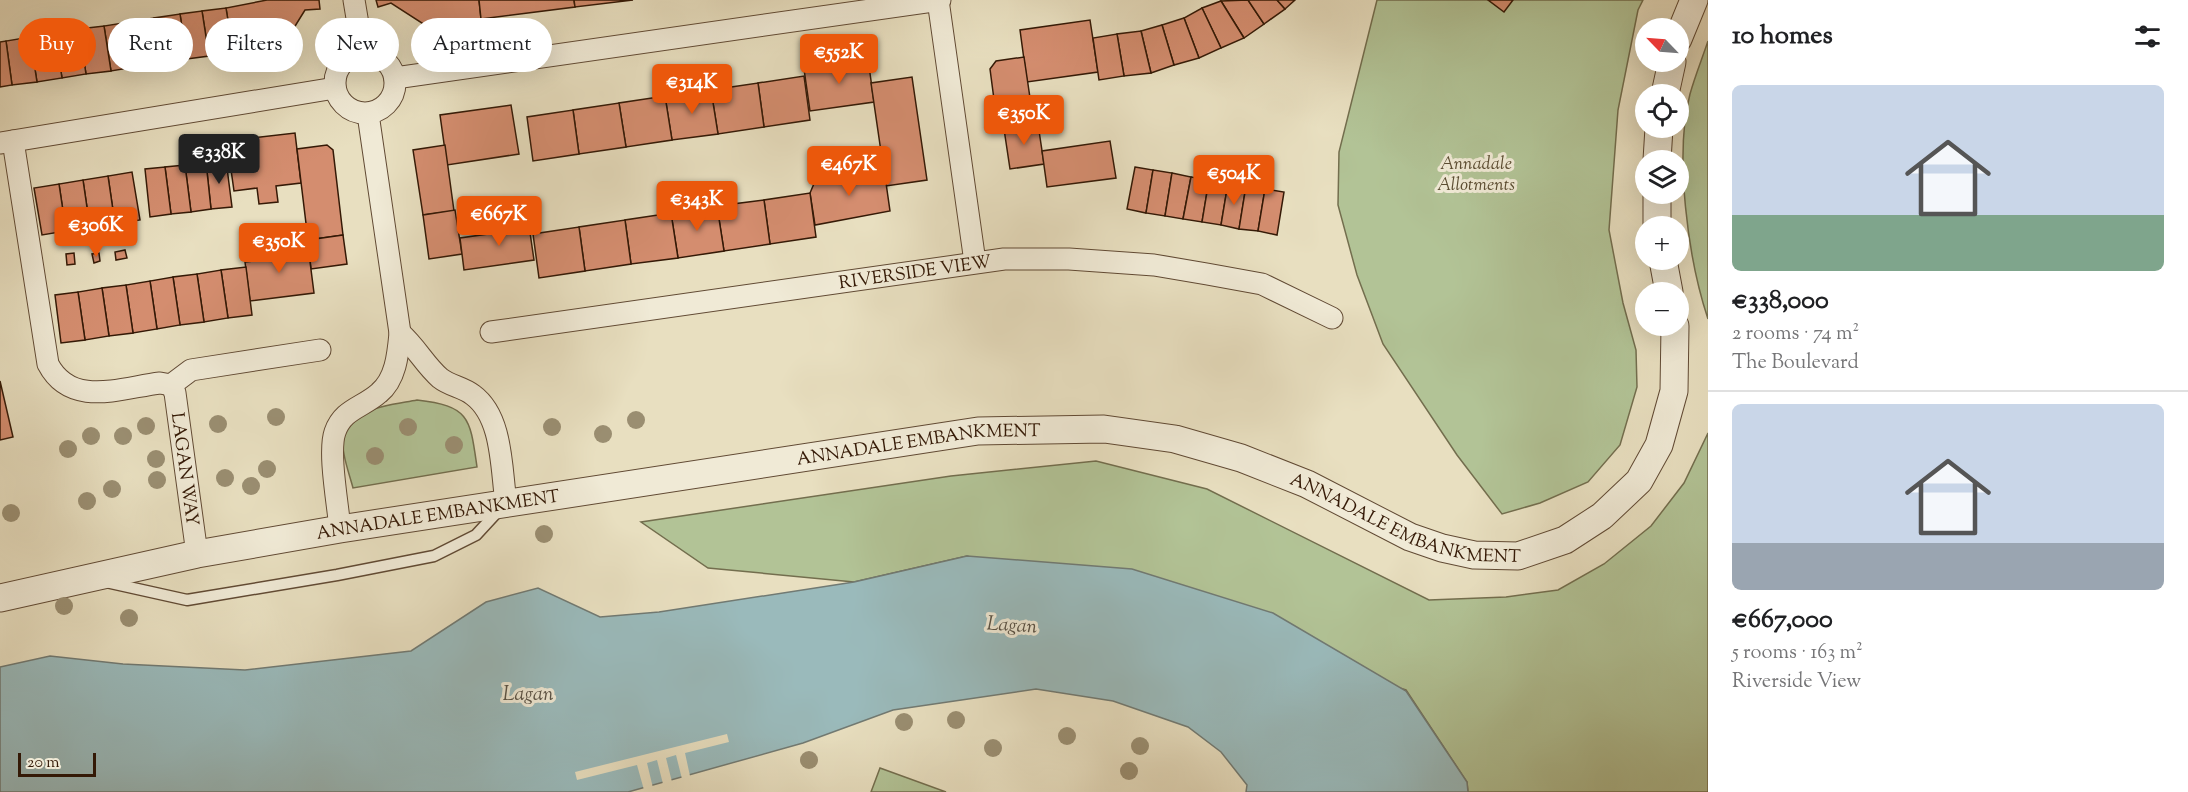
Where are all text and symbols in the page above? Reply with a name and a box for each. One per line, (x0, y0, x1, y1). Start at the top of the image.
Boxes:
chip: Buy (18, 18, 96, 72)
chip: Rent (108, 18, 193, 72)
chip: Filters (205, 18, 303, 72)
chip: New (315, 18, 399, 72)
chip: Apartment (411, 18, 552, 72)
north arrow (1635, 18, 1689, 72)
map controls (1635, 18, 1689, 336)
text: 10 homes (1732, 18, 1833, 55)
icon: filters (2131, 20, 2164, 53)
pin: €552K (797, 34, 881, 85)
text: €552K (814, 39, 864, 68)
pin: €314K (650, 64, 734, 115)
text: €314K (666, 69, 718, 98)
button: locate (1635, 84, 1689, 138)
pin: €350K (982, 95, 1066, 146)
text: €350K (998, 100, 1050, 129)
icon: home (1894, 124, 2002, 232)
pin: €338K (177, 134, 261, 185)
text: €338K (193, 139, 245, 168)
pin: €467K (807, 146, 891, 197)
button: layers (1635, 150, 1689, 204)
text: €467K (821, 151, 877, 180)
park label: Annadale Allotments (1437, 152, 1515, 199)
pin: €504K (1192, 155, 1276, 206)
text: €504K (1207, 160, 1261, 189)
pin: €343K (655, 181, 739, 232)
text: €343K (671, 186, 724, 215)
pin: €667K (457, 196, 541, 247)
text: €667K (471, 201, 527, 230)
pin: €306K (54, 207, 138, 258)
text: €306K (68, 212, 124, 241)
button: + (1635, 216, 1689, 270)
pin: €350K (237, 223, 321, 274)
text: €350K (253, 228, 305, 257)
street label: RIVERSIDE VIEW (837, 250, 993, 297)
button: − (1635, 282, 1689, 336)
text: €338,000 (1732, 283, 1829, 320)
text: 2 rooms · 74 m² (1732, 320, 1859, 349)
text: The Boulevard (1732, 349, 1859, 378)
street label: LAGAN WAY (163, 411, 204, 528)
street label: ANNADALE EMBANKMENT (795, 419, 1041, 474)
icon: home (1894, 443, 2002, 551)
street label: ANNADALE EMBANKMENT (1286, 468, 1521, 571)
street label: ANNADALE EMBANKMENT (314, 484, 562, 548)
text: €667,000 (1732, 602, 1833, 639)
water label: Lagan (985, 610, 1039, 643)
text: 5 rooms · 163 m² (1732, 639, 1863, 668)
text: Riverside View (1732, 668, 1861, 697)
water label: Lagan (503, 681, 554, 710)
scale bar (18, 750, 96, 778)
text: 20 m (27, 752, 60, 775)

